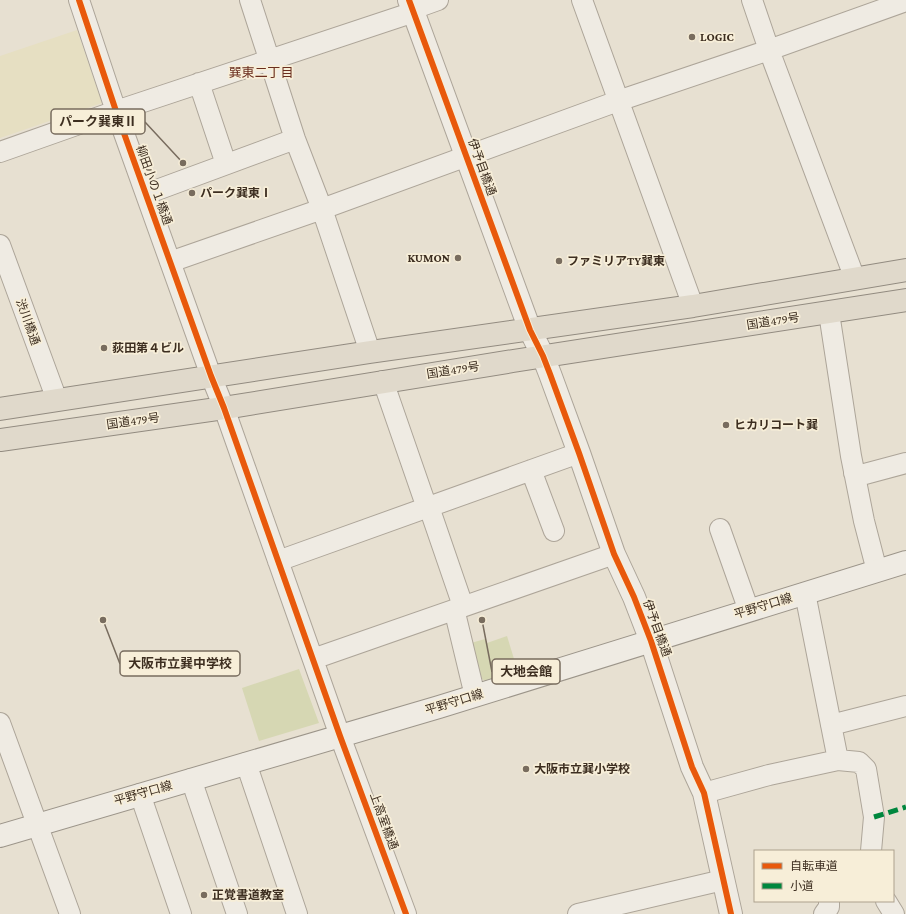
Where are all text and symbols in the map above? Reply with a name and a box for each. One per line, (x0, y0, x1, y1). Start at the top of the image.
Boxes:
place label: LOGIC (700, 30, 734, 44)
marker: LOGIC (687, 32, 697, 42)
district label: 巽東二丁目 (228, 65, 294, 80)
callout: パーク巽東Ⅱ (51, 109, 145, 134)
text: パーク巽東Ⅱ (59, 114, 137, 129)
street label: 伊予目橋通 (465, 136, 499, 198)
street label: 柳田小の１橋通 (133, 143, 175, 227)
place label: パーク巽東Ⅰ (200, 186, 272, 200)
marker: パーク巽東Ⅰ (187, 188, 197, 198)
place label: KUMON (407, 251, 450, 265)
marker: KUMON (453, 253, 463, 263)
place label: ファミリアTY巽東 (567, 254, 665, 268)
marker: ファミリアTY巽東 (554, 256, 564, 266)
street label: 渋川橋通 (13, 297, 43, 347)
street label: 国道479号 (745, 310, 801, 332)
place label: 荻田第４ビル (112, 341, 184, 355)
marker: 荻田第４ビル (99, 343, 109, 353)
street label: 国道479号 (425, 359, 481, 381)
street label: 国道479号 (106, 410, 160, 432)
place label: ヒカリコート巽 (734, 418, 818, 432)
marker: ヒカリコート巽 (721, 420, 731, 430)
street label: 平野守口線 (732, 591, 794, 621)
street label: 伊予目橋通 (640, 597, 674, 659)
callout: 大阪市立巽中学校 (120, 651, 240, 676)
text: 大阪市立巽中学校 (128, 656, 232, 671)
callout: 大地会館 (492, 659, 560, 684)
text: 大地会館 (500, 664, 552, 679)
street label: 平野守口線 (423, 687, 485, 717)
place label: 大阪市立巽小学校 (534, 762, 630, 776)
marker: 大阪市立巽小学校 (521, 764, 531, 774)
street label: 平野守口線 (112, 778, 174, 808)
street label: 上高室橋通 (367, 790, 401, 852)
legend (754, 850, 894, 902)
text: 自転車道 (790, 859, 838, 873)
text: 小道 (790, 879, 814, 893)
place label: 正覚書道教室 (212, 888, 284, 902)
marker: 正覚書道教室 (199, 890, 209, 900)

